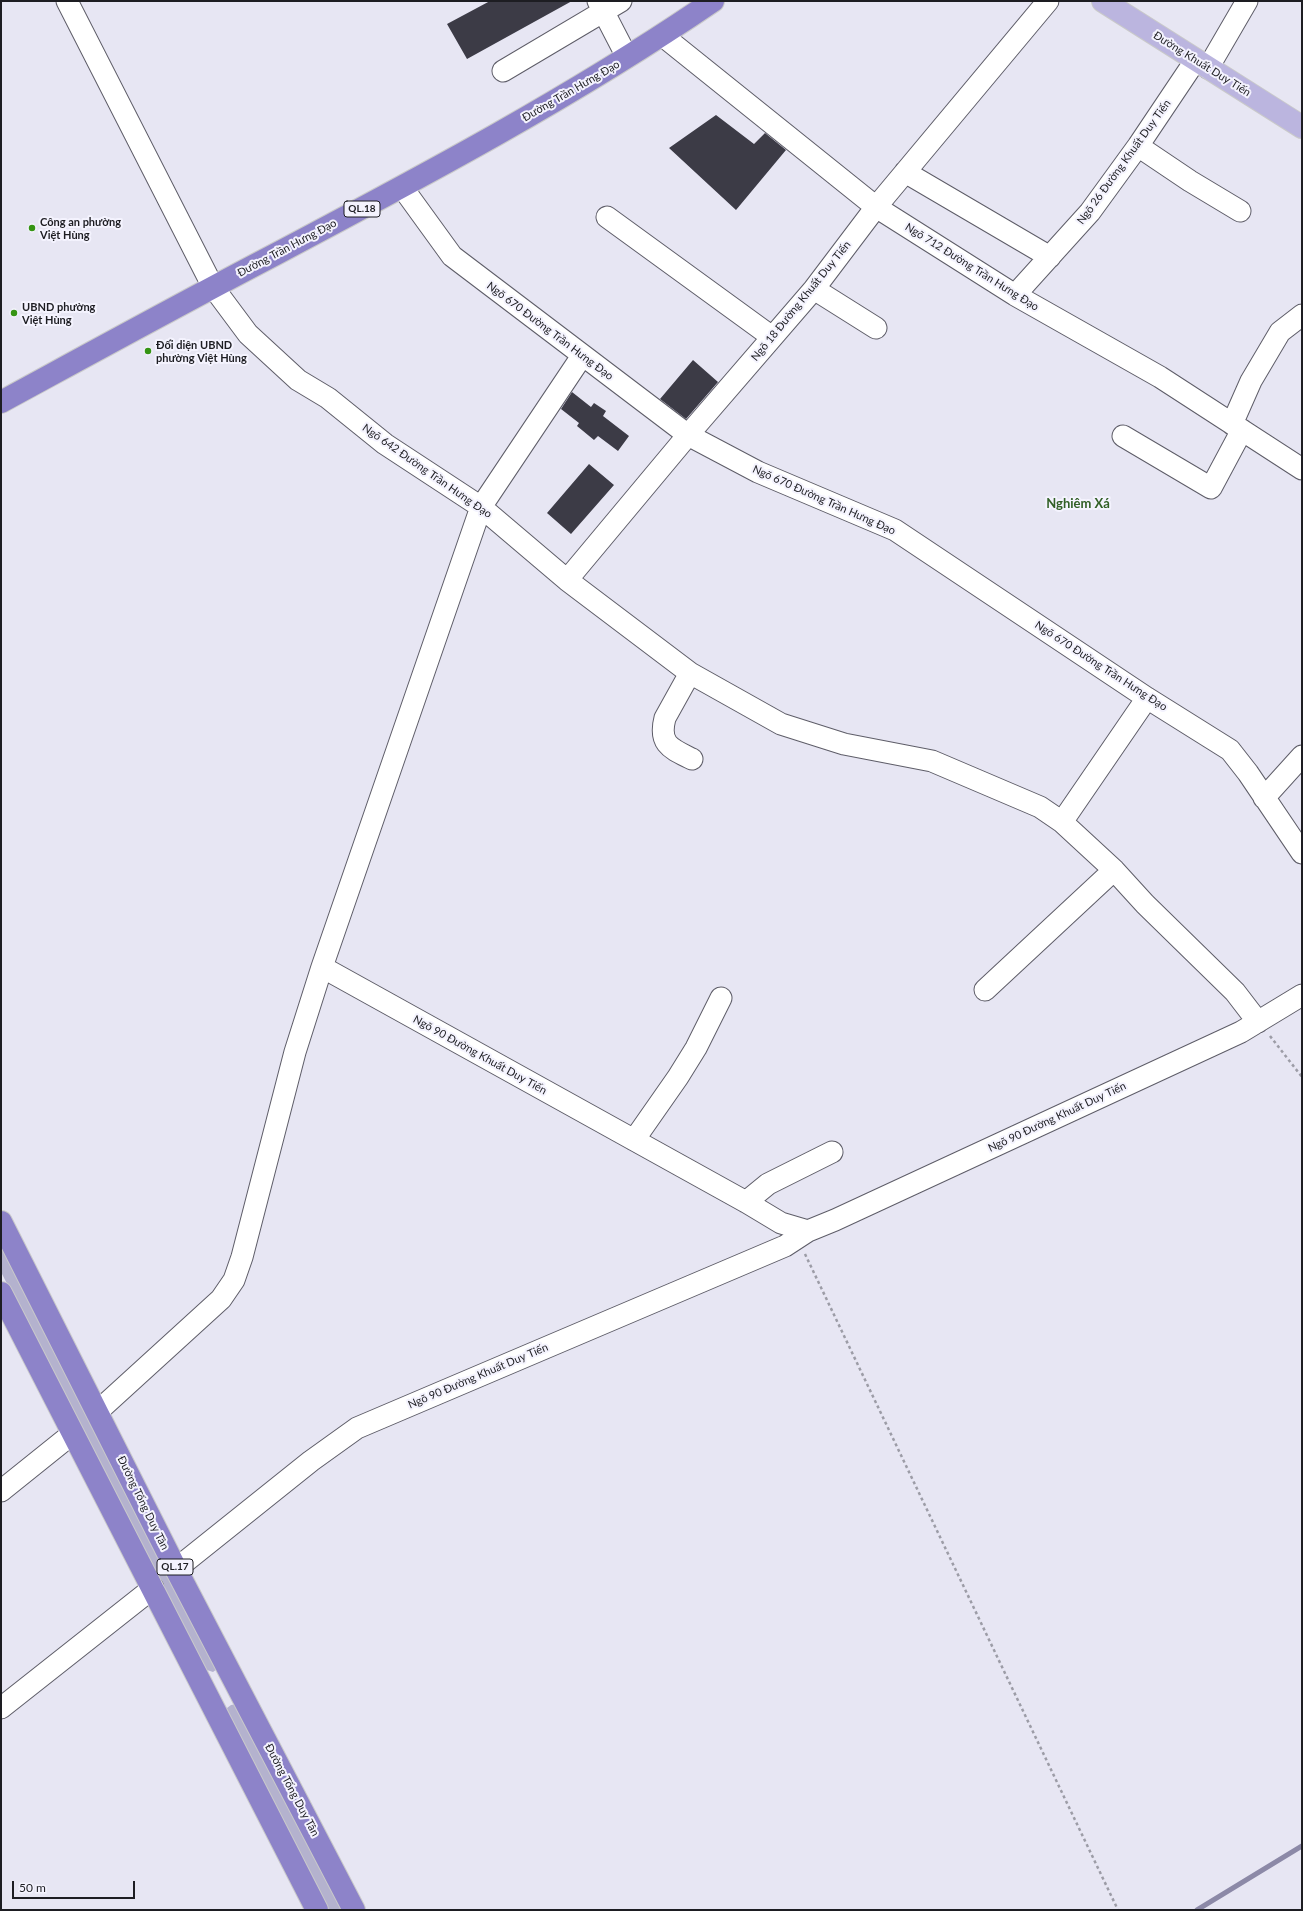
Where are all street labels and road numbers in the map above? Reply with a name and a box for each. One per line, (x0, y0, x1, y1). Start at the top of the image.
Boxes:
street label: Đường Khuất Duy Tiến (1151, 29, 1253, 99)
street label: Đường Trần Hưng Đạo (520, 58, 622, 124)
street label: Ngõ 26 Đường Khuất Duy Tiến (1074, 97, 1174, 227)
road number: QL.18 (344, 201, 380, 217)
street label: Đường Trần Hưng Đạo (235, 216, 339, 280)
street label: Ngõ 712 Đường Trần Hưng Đạo (903, 220, 1041, 314)
street label: Ngõ 18 Đường Khuất Duy Tiến (748, 238, 854, 364)
street label: Ngõ 670 Đường Trần Hưng Đạo (484, 279, 616, 383)
street label: Ngõ 642 Đường Trần Hưng Đạo (360, 421, 494, 521)
street label: Ngõ 670 Đường Trần Hưng Đạo (750, 462, 898, 538)
street label: Ngõ 670 Đường Trần Hưng Đạo (1032, 618, 1170, 714)
street label: Ngõ 90 Đường Khuất Duy Tiến (411, 1013, 549, 1097)
street label: Ngõ 90 Đường Khuất Duy Tiến (986, 1079, 1128, 1155)
street label: Ngõ 90 Đường Khuất Duy Tiến (406, 1340, 550, 1412)
street label: Đường Tống Duy Tân (115, 1454, 171, 1552)
road number: QL.17 (157, 1559, 193, 1575)
street label: Đường Tống Duy Tân (262, 1742, 322, 1838)

